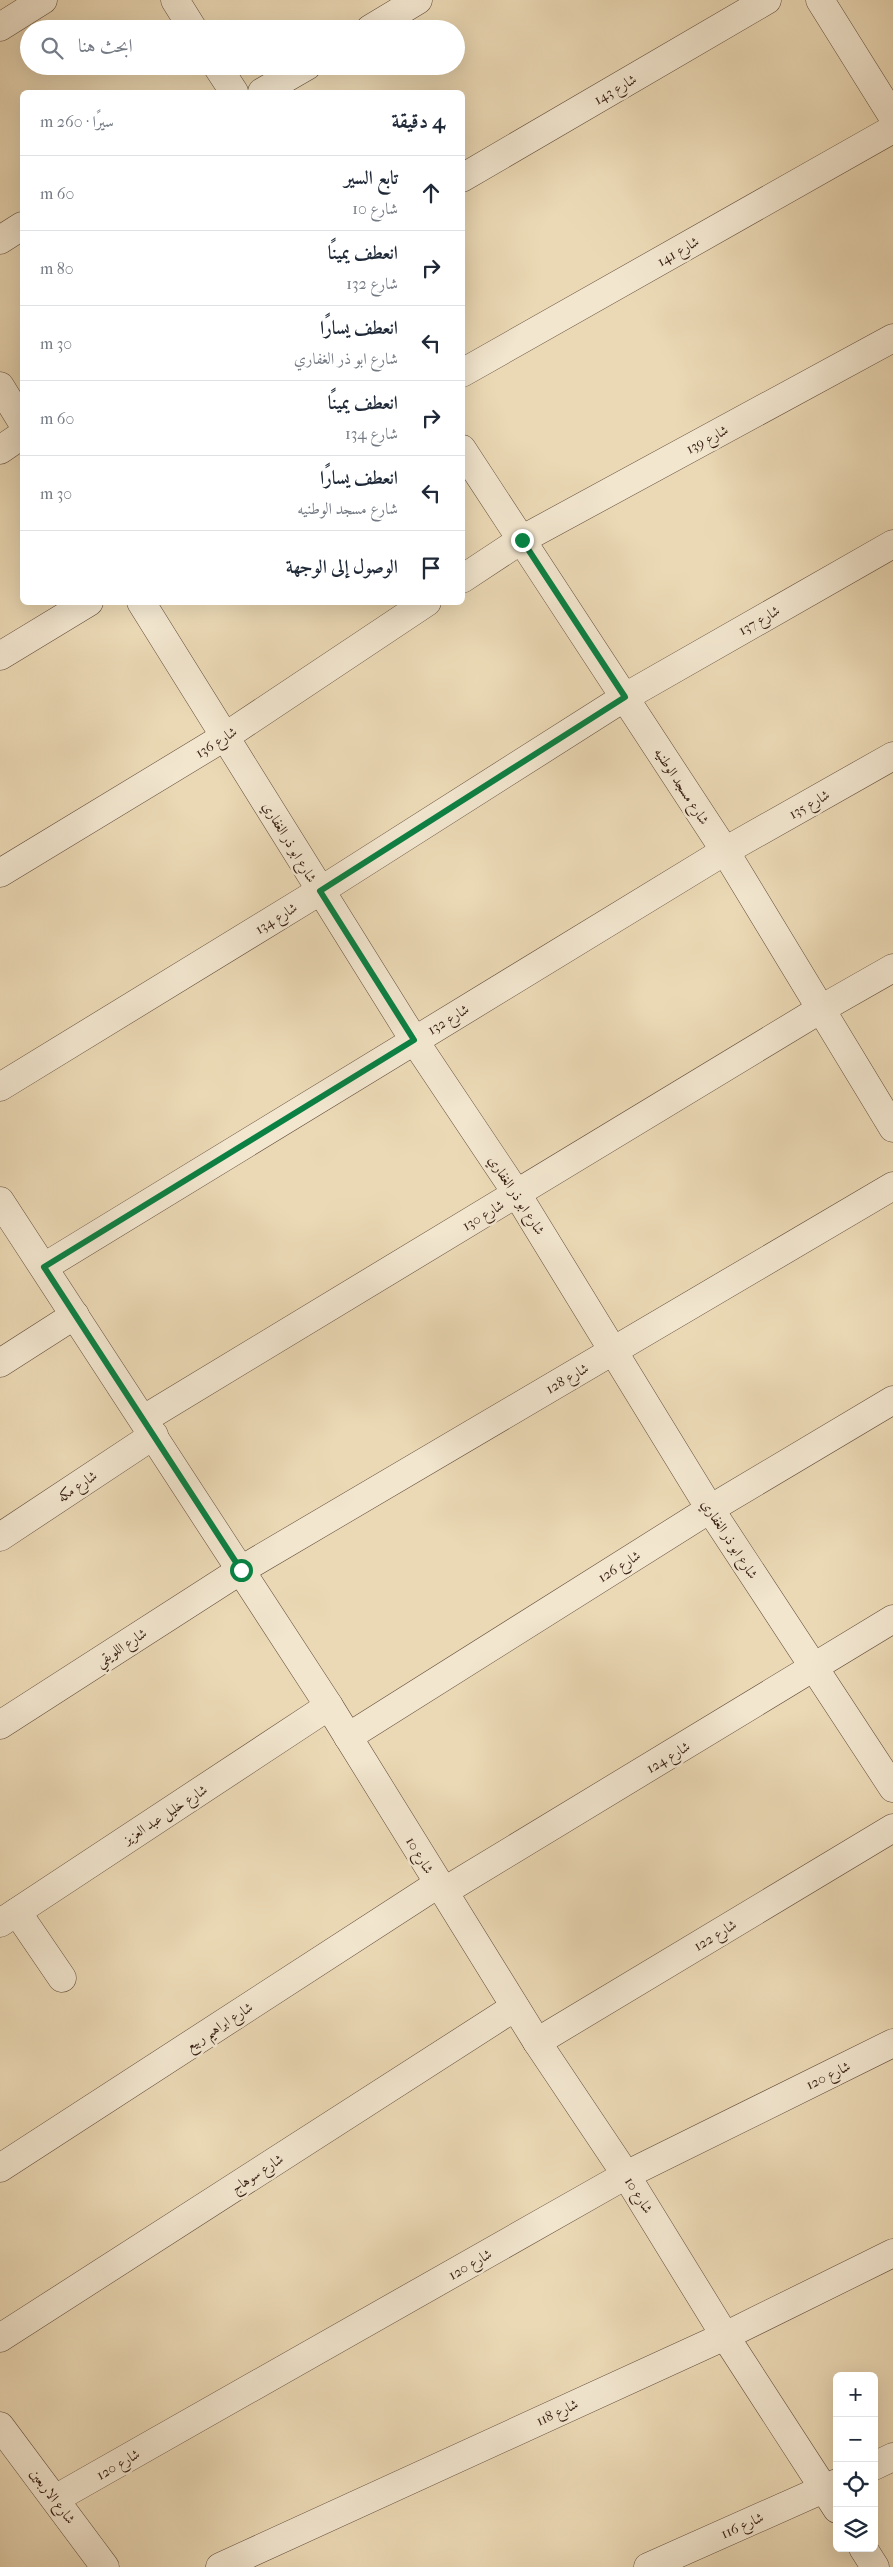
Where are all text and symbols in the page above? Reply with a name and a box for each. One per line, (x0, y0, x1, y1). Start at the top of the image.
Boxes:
search box (20, 20, 465, 75)
icon: search (38, 34, 66, 62)
text: ابحث هنا (78, 35, 133, 57)
street label: شارع 143 (591, 70, 641, 111)
text: 4 دقيقة (391, 109, 445, 133)
text: سيرًا · 260 m (40, 112, 114, 131)
text: تابع السير (344, 167, 398, 189)
icon: ahead (417, 179, 445, 207)
text: 60 m (40, 184, 74, 203)
text: شارع 10 (352, 199, 398, 218)
street label: شارع 141 (654, 233, 704, 273)
text: انعطف يمينًا (328, 242, 398, 264)
icon: right (417, 254, 445, 282)
text: 80 m (40, 259, 74, 278)
text: شارع 132 (346, 274, 398, 293)
text: انعطف يسارًا (320, 317, 398, 339)
icon: left (417, 329, 445, 357)
text: 30 m (40, 334, 72, 353)
text: شارع ابو ذر الغفاري (294, 349, 398, 368)
text: انعطف يمينًا (328, 392, 398, 414)
icon: right (417, 404, 445, 432)
text: 60 m (40, 409, 74, 428)
street label: شارع 139 (683, 421, 733, 460)
text: شارع 134 (345, 424, 398, 443)
text: انعطف يسارًا (320, 467, 398, 489)
icon: left (417, 479, 445, 507)
text: 30 m (40, 484, 72, 503)
text: شارع مسجد الوطنيه (297, 499, 398, 518)
route end (511, 529, 534, 552)
icon: arrive (417, 554, 445, 582)
text: الوصول إلى الوجهة (286, 556, 398, 578)
street label: شارع 137 (736, 602, 784, 642)
street label: شارع 136 (192, 723, 242, 764)
street label: شارع مسجد الوطنيه (648, 745, 713, 830)
street label: شارع 135 (786, 786, 834, 825)
street label: شارع ابو ذر الغفاري (256, 799, 320, 887)
street label: شارع 134 (252, 899, 302, 940)
street label: شارع 132 (424, 1000, 474, 1041)
street label: شارع ابو ذر الغفاري (482, 1152, 549, 1240)
street label: شارع 130 (459, 1196, 509, 1237)
street label: شارع 128 (543, 1359, 593, 1400)
street label: شارع مكه (54, 1467, 102, 1508)
street label: شارع ابو ذر الغفاري (695, 1496, 762, 1584)
street label: شارع 126 (595, 1547, 645, 1589)
route start (230, 1559, 253, 1582)
street label: شارع اللويقي (92, 1625, 153, 1674)
street label: شارع 124 (643, 1738, 695, 1780)
street label: شارع خليل عبد العزيز (118, 1781, 212, 1852)
street label: شارع 10 (399, 1834, 437, 1878)
street label: شارع 122 (691, 1916, 741, 1957)
street label: شارع ابراهيم ربيع (182, 1998, 259, 2059)
street label: شارع 120 (803, 2057, 855, 2096)
street label: شارع سوهاج (228, 2150, 289, 2200)
street label: شارع 10 (618, 2174, 656, 2218)
street label: شارع 120 (446, 2245, 496, 2286)
map controls (833, 2372, 878, 2552)
button: + (833, 2372, 878, 2417)
street label: شارع 118 (534, 2395, 582, 2432)
button: − (833, 2417, 878, 2462)
street label: شارع 120 (94, 2445, 144, 2486)
button: locate (833, 2462, 878, 2507)
street label: شارع الاربعين (24, 2465, 79, 2529)
button: layers (833, 2507, 878, 2552)
street label: شارع 116 (718, 2509, 767, 2545)

